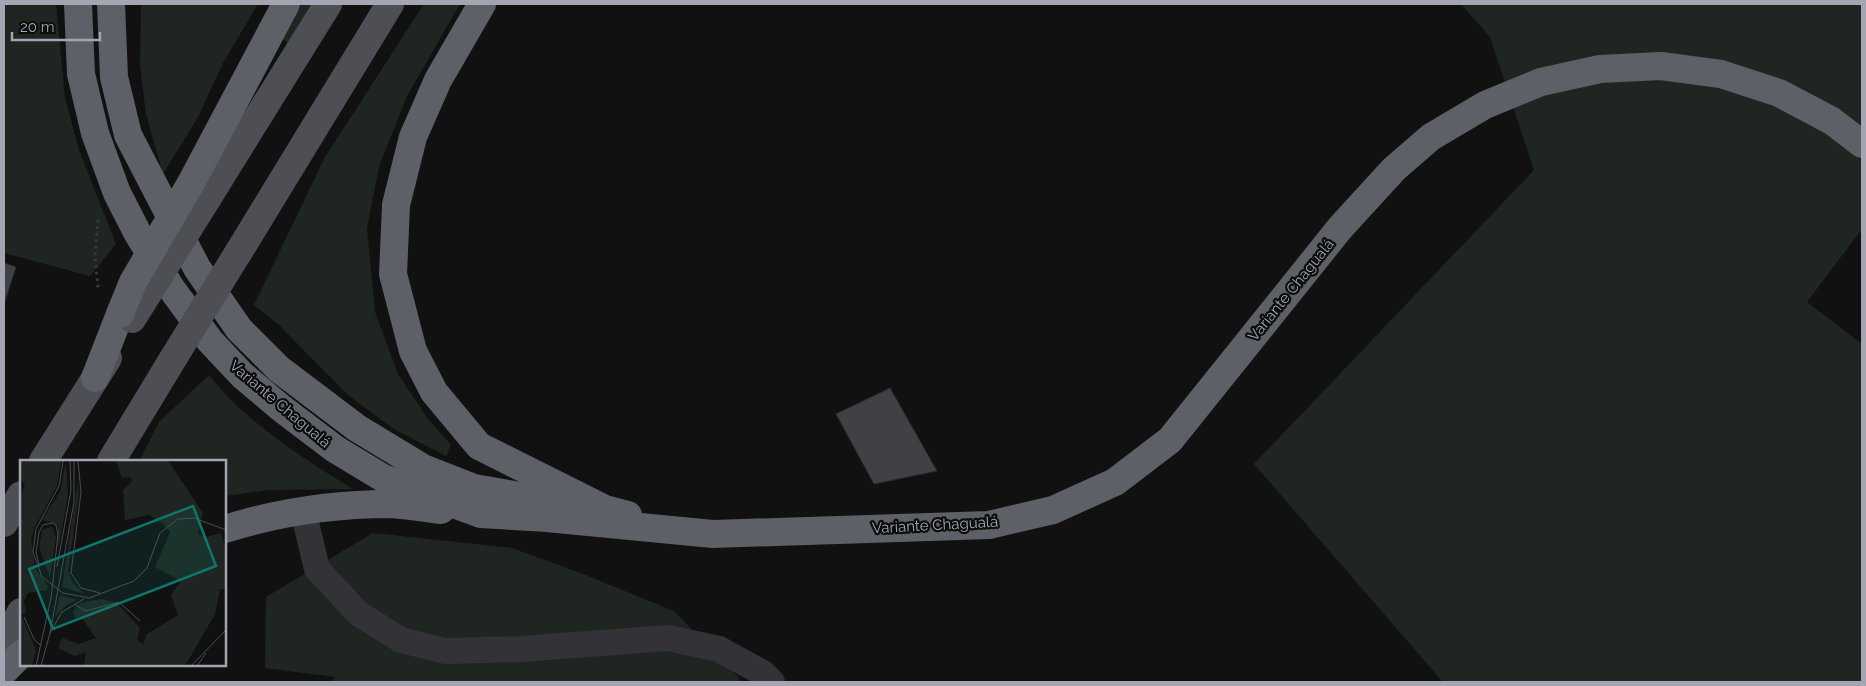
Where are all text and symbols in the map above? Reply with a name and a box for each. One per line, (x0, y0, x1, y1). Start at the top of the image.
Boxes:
scale bar (12, 10, 100, 42)
text: 20 m (20, 18, 55, 36)
street label: Variante Chagualá (1244, 235, 1338, 345)
street label: Variante Chagualá (226, 357, 334, 451)
inset map (20, 460, 226, 666)
street label: Variante Chagualá (871, 513, 999, 537)

